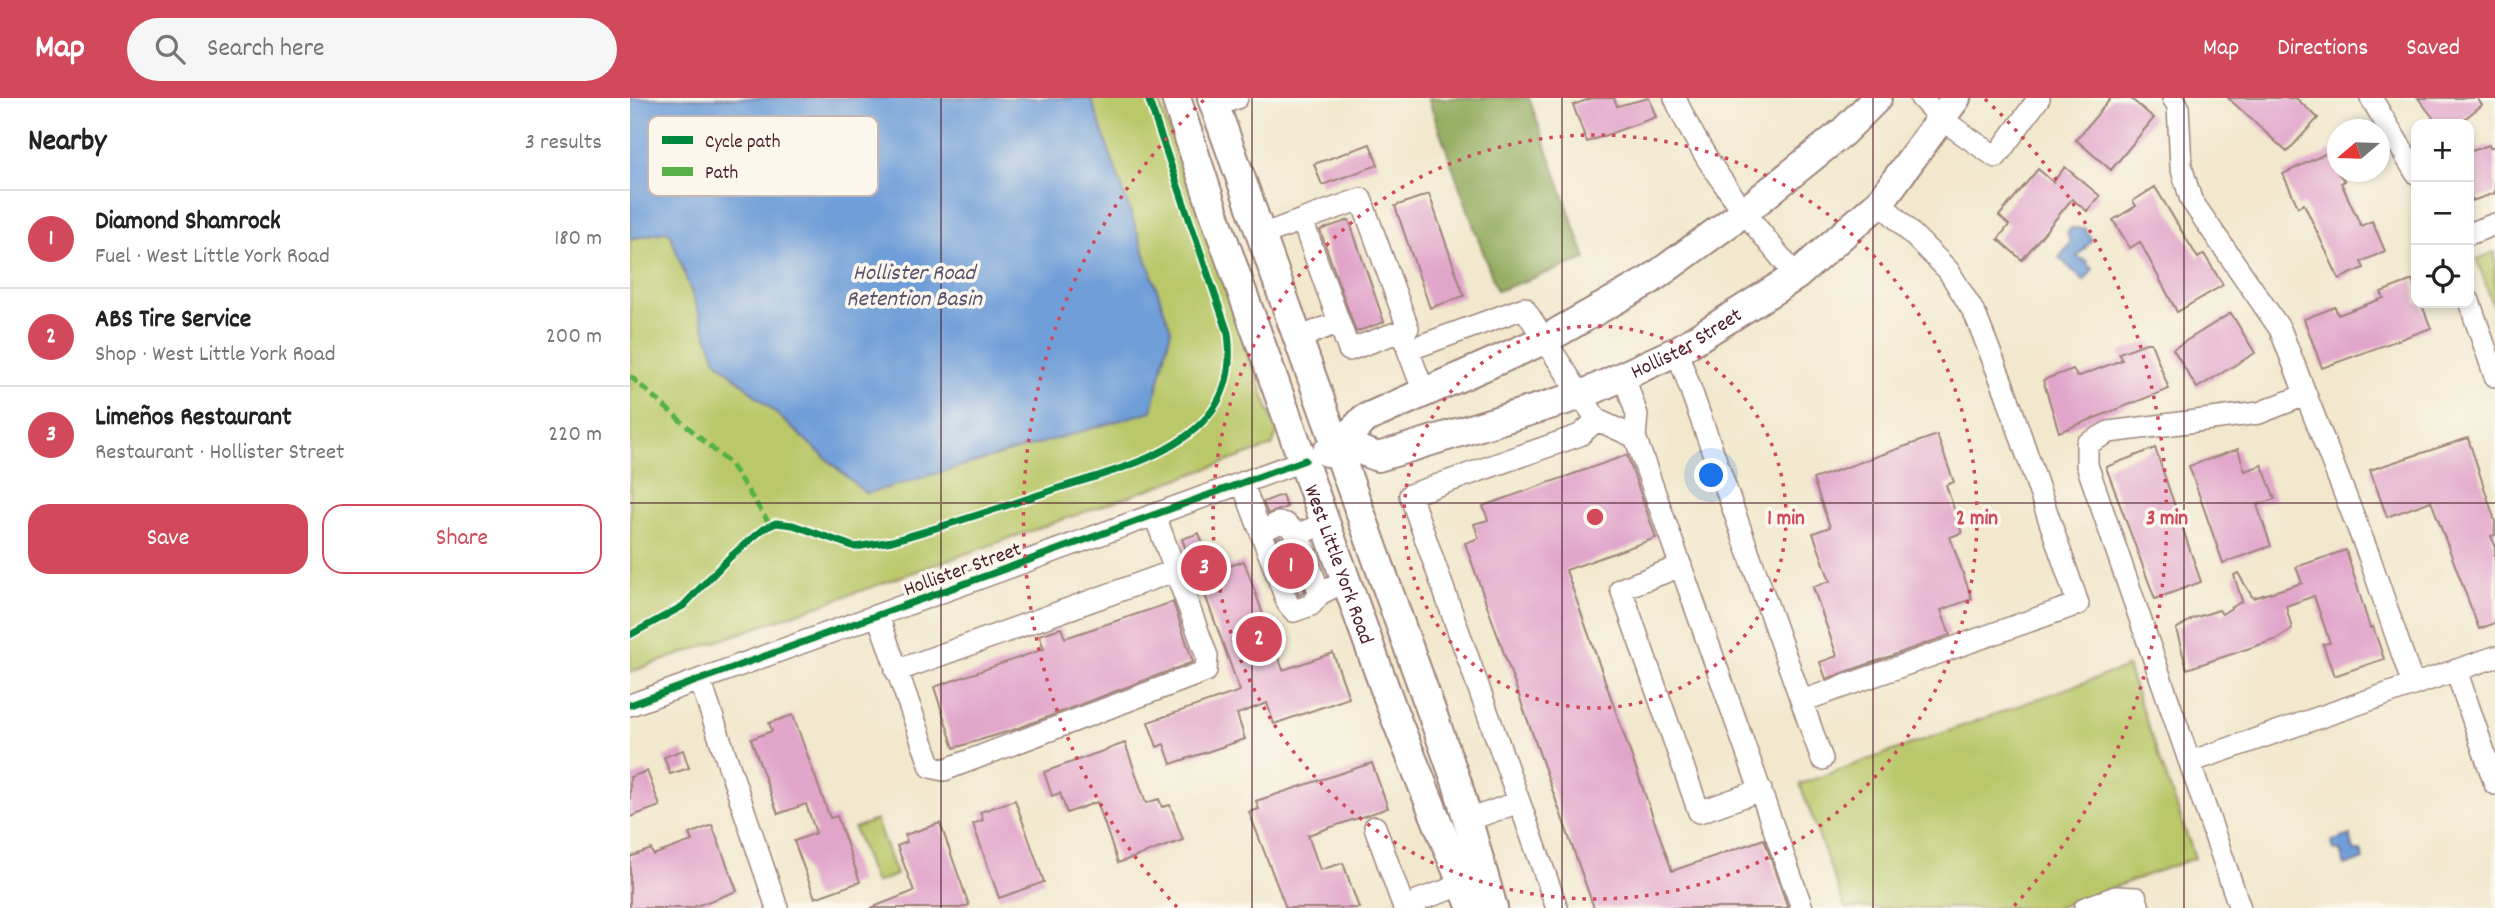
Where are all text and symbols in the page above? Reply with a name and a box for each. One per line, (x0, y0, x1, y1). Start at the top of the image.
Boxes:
search box (127, 18, 617, 81)
text: Map (35, 26, 85, 73)
icon: search (151, 30, 189, 68)
text: Search here (207, 31, 325, 68)
text: Map (2203, 32, 2239, 66)
text: Directions (2277, 32, 2368, 66)
text: Saved (2406, 32, 2460, 66)
legend (648, 116, 878, 196)
north arrow (2327, 119, 2390, 182)
map controls (2411, 119, 2474, 308)
button: + (2411, 119, 2474, 182)
text: Nearby (28, 122, 106, 165)
text: 3 results (525, 127, 602, 160)
text: Cycle path (705, 130, 780, 157)
text: Path (705, 161, 738, 188)
button: − (2411, 182, 2474, 245)
text: Diamond Shamrock (95, 204, 281, 241)
text: 1 (48, 223, 54, 256)
text: 180 m (554, 223, 602, 256)
text: Fuel · West Little York Road (95, 241, 330, 274)
button: locate (2411, 245, 2474, 308)
water label: Hollister Road Retention Basin (846, 258, 983, 317)
text: ABS Tire Service (95, 302, 251, 339)
street label: Hollister Street (1627, 302, 1749, 388)
text: 2 (46, 321, 56, 354)
text: 200 m (546, 321, 602, 354)
text: Shop · West Little York Road (95, 339, 335, 372)
text: Limeños Restaurant (95, 400, 292, 437)
text: 3 (46, 419, 56, 452)
text: 220 m (548, 419, 602, 452)
text: Restaurant · Hollister Street (95, 437, 345, 470)
your location (1694, 458, 1728, 492)
street label: West Little York Road (1295, 481, 1380, 649)
button: Save (28, 504, 308, 574)
button: Share (322, 504, 602, 574)
centre of rings (1583, 505, 1607, 529)
text: 1 min (1767, 505, 1805, 535)
text: 2 min (1956, 505, 1998, 535)
text: 3 min (2146, 505, 2188, 535)
street label: Hollister Street (900, 536, 1026, 606)
pin: 1 (1268, 540, 1314, 592)
pin: 3 (1181, 542, 1227, 594)
pin: 2 (1236, 613, 1282, 665)

